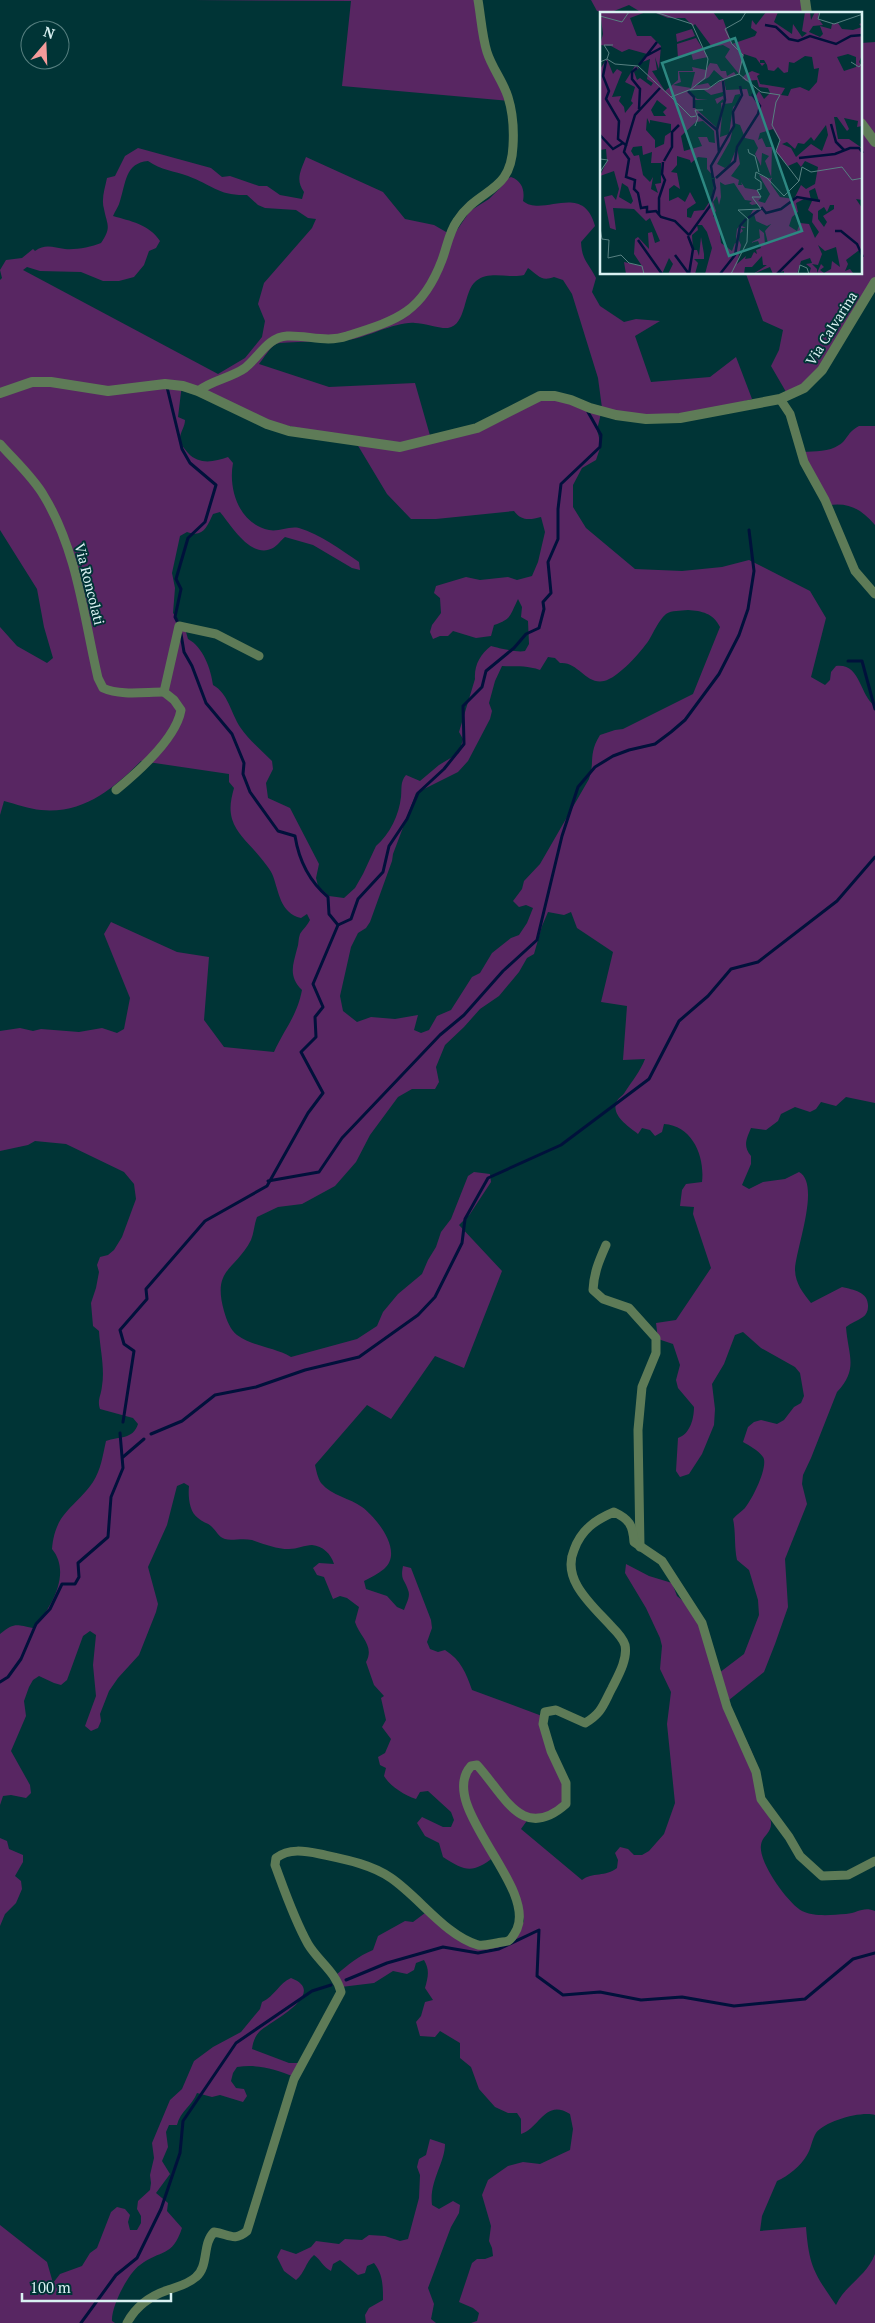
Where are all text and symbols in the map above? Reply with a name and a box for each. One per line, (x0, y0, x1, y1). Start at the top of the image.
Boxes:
inset map (600, 12, 862, 275)
north arrow (20, 20, 70, 70)
text: N (41, 22, 58, 43)
street label: Via Calvarina (801, 287, 861, 369)
street label: Via Roncolati (71, 541, 109, 627)
scale bar (22, 2270, 171, 2302)
text: 100 m (30, 2277, 71, 2297)

